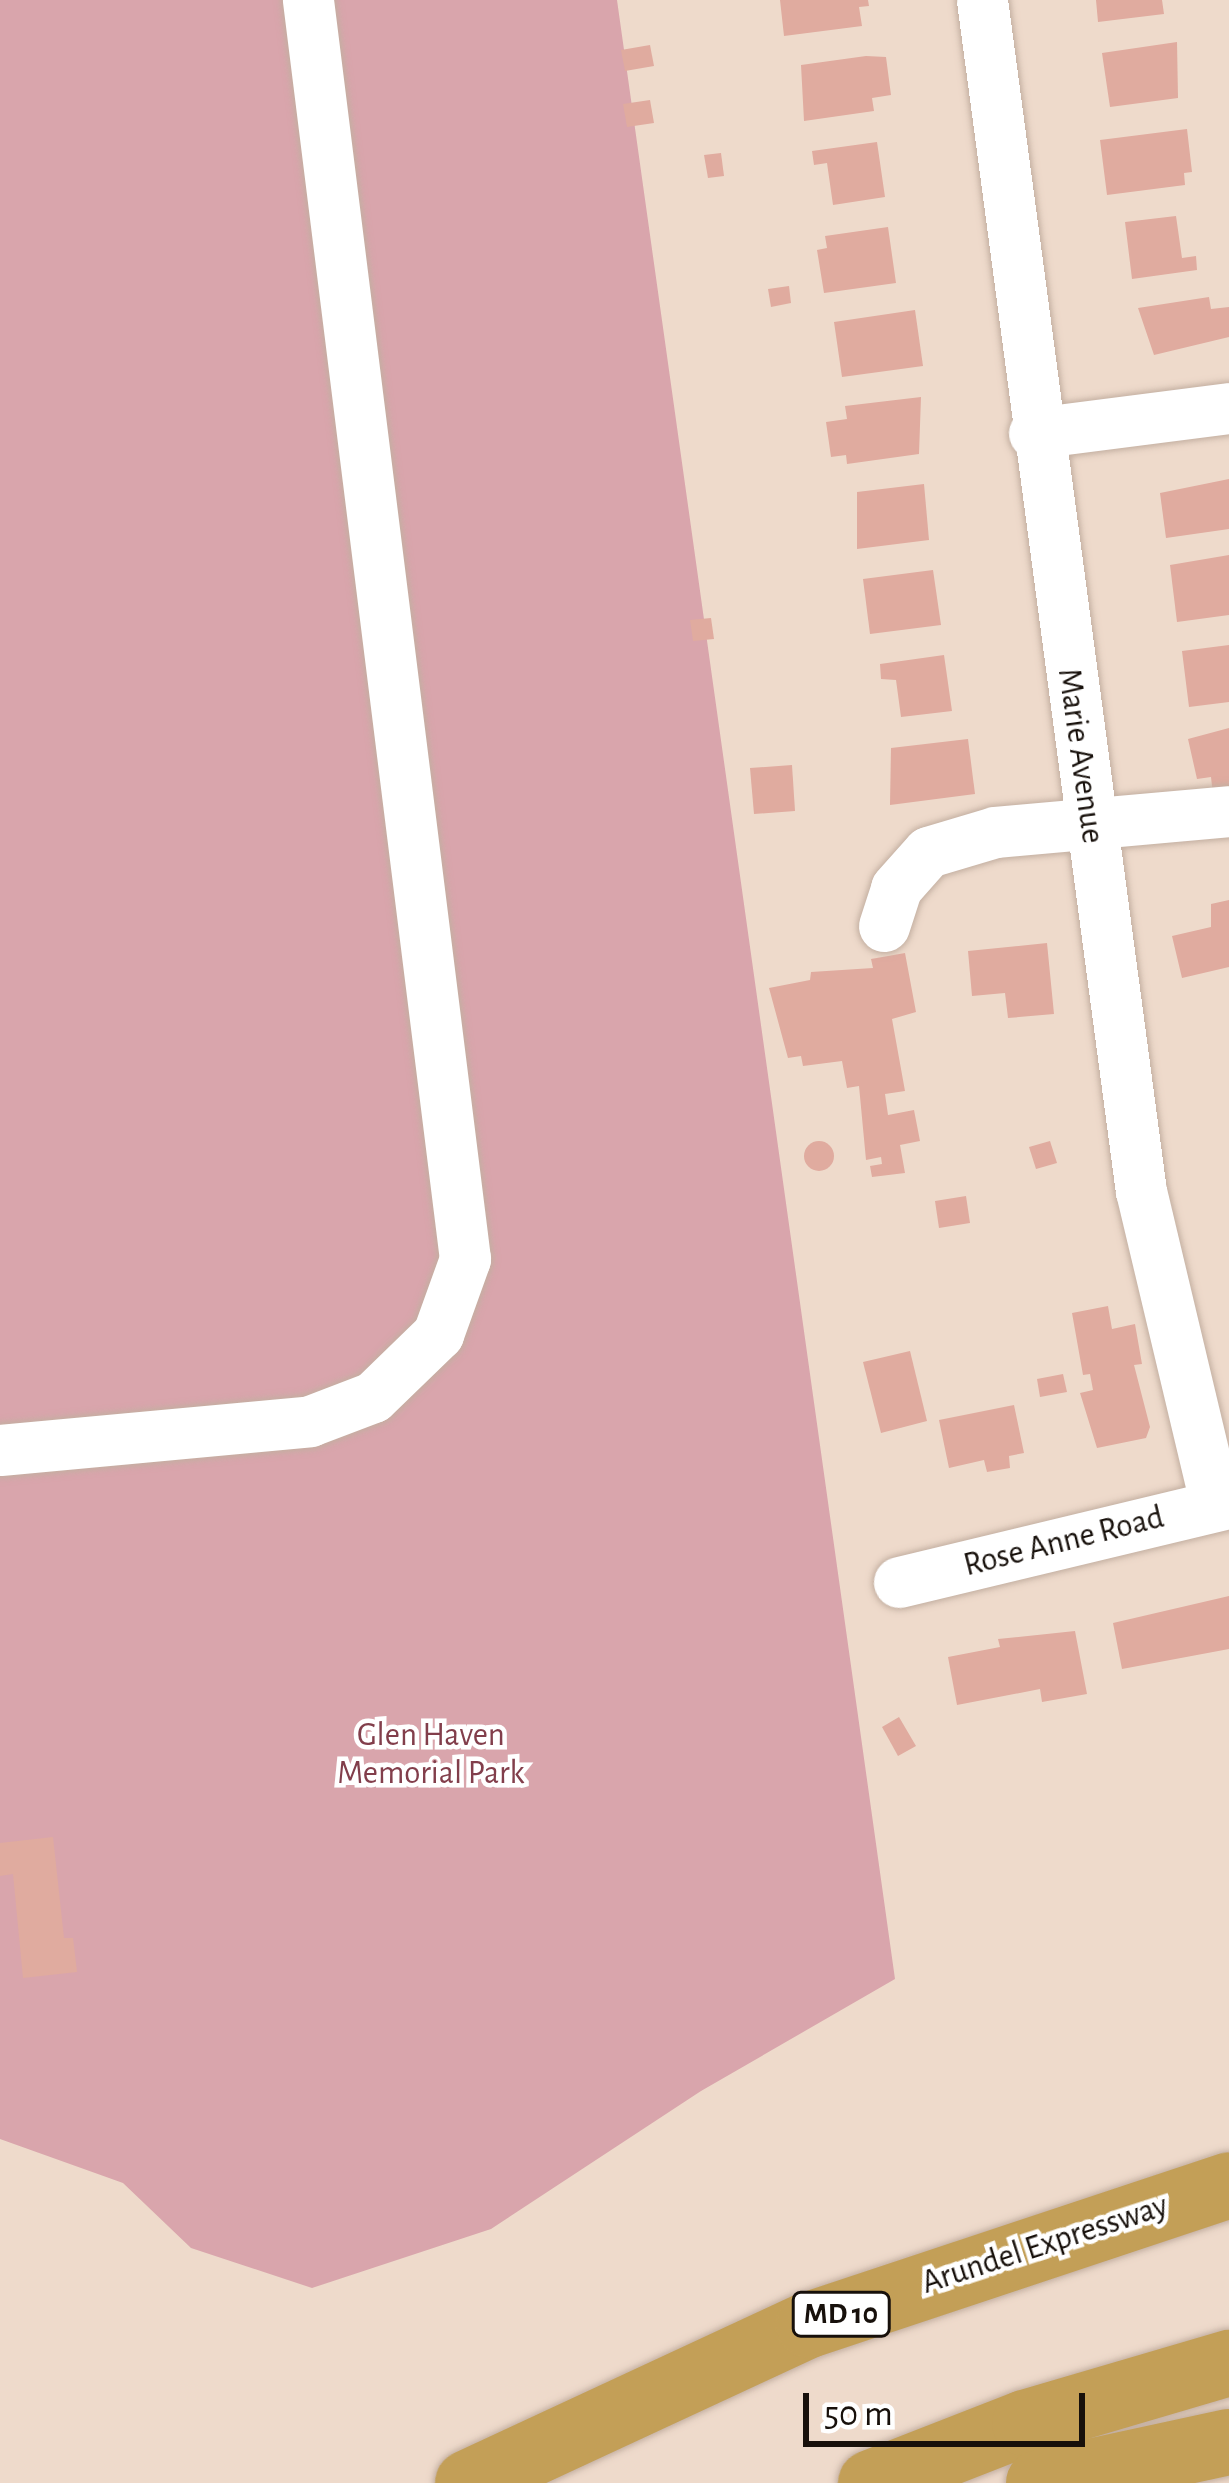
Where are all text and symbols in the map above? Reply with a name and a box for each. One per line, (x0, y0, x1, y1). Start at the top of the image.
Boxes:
street label: Marie Avenue (1048, 666, 1112, 846)
street label: Rose Anne Road (960, 1498, 1168, 1586)
park label: Glen Haven Memorial Park (337, 1716, 525, 1794)
street label: Arundel Expressway (917, 2187, 1173, 2303)
road number: MD 10 (790, 2290, 892, 2338)
scale bar (809, 2369, 1091, 2443)
text: 50 m (824, 2396, 893, 2432)

